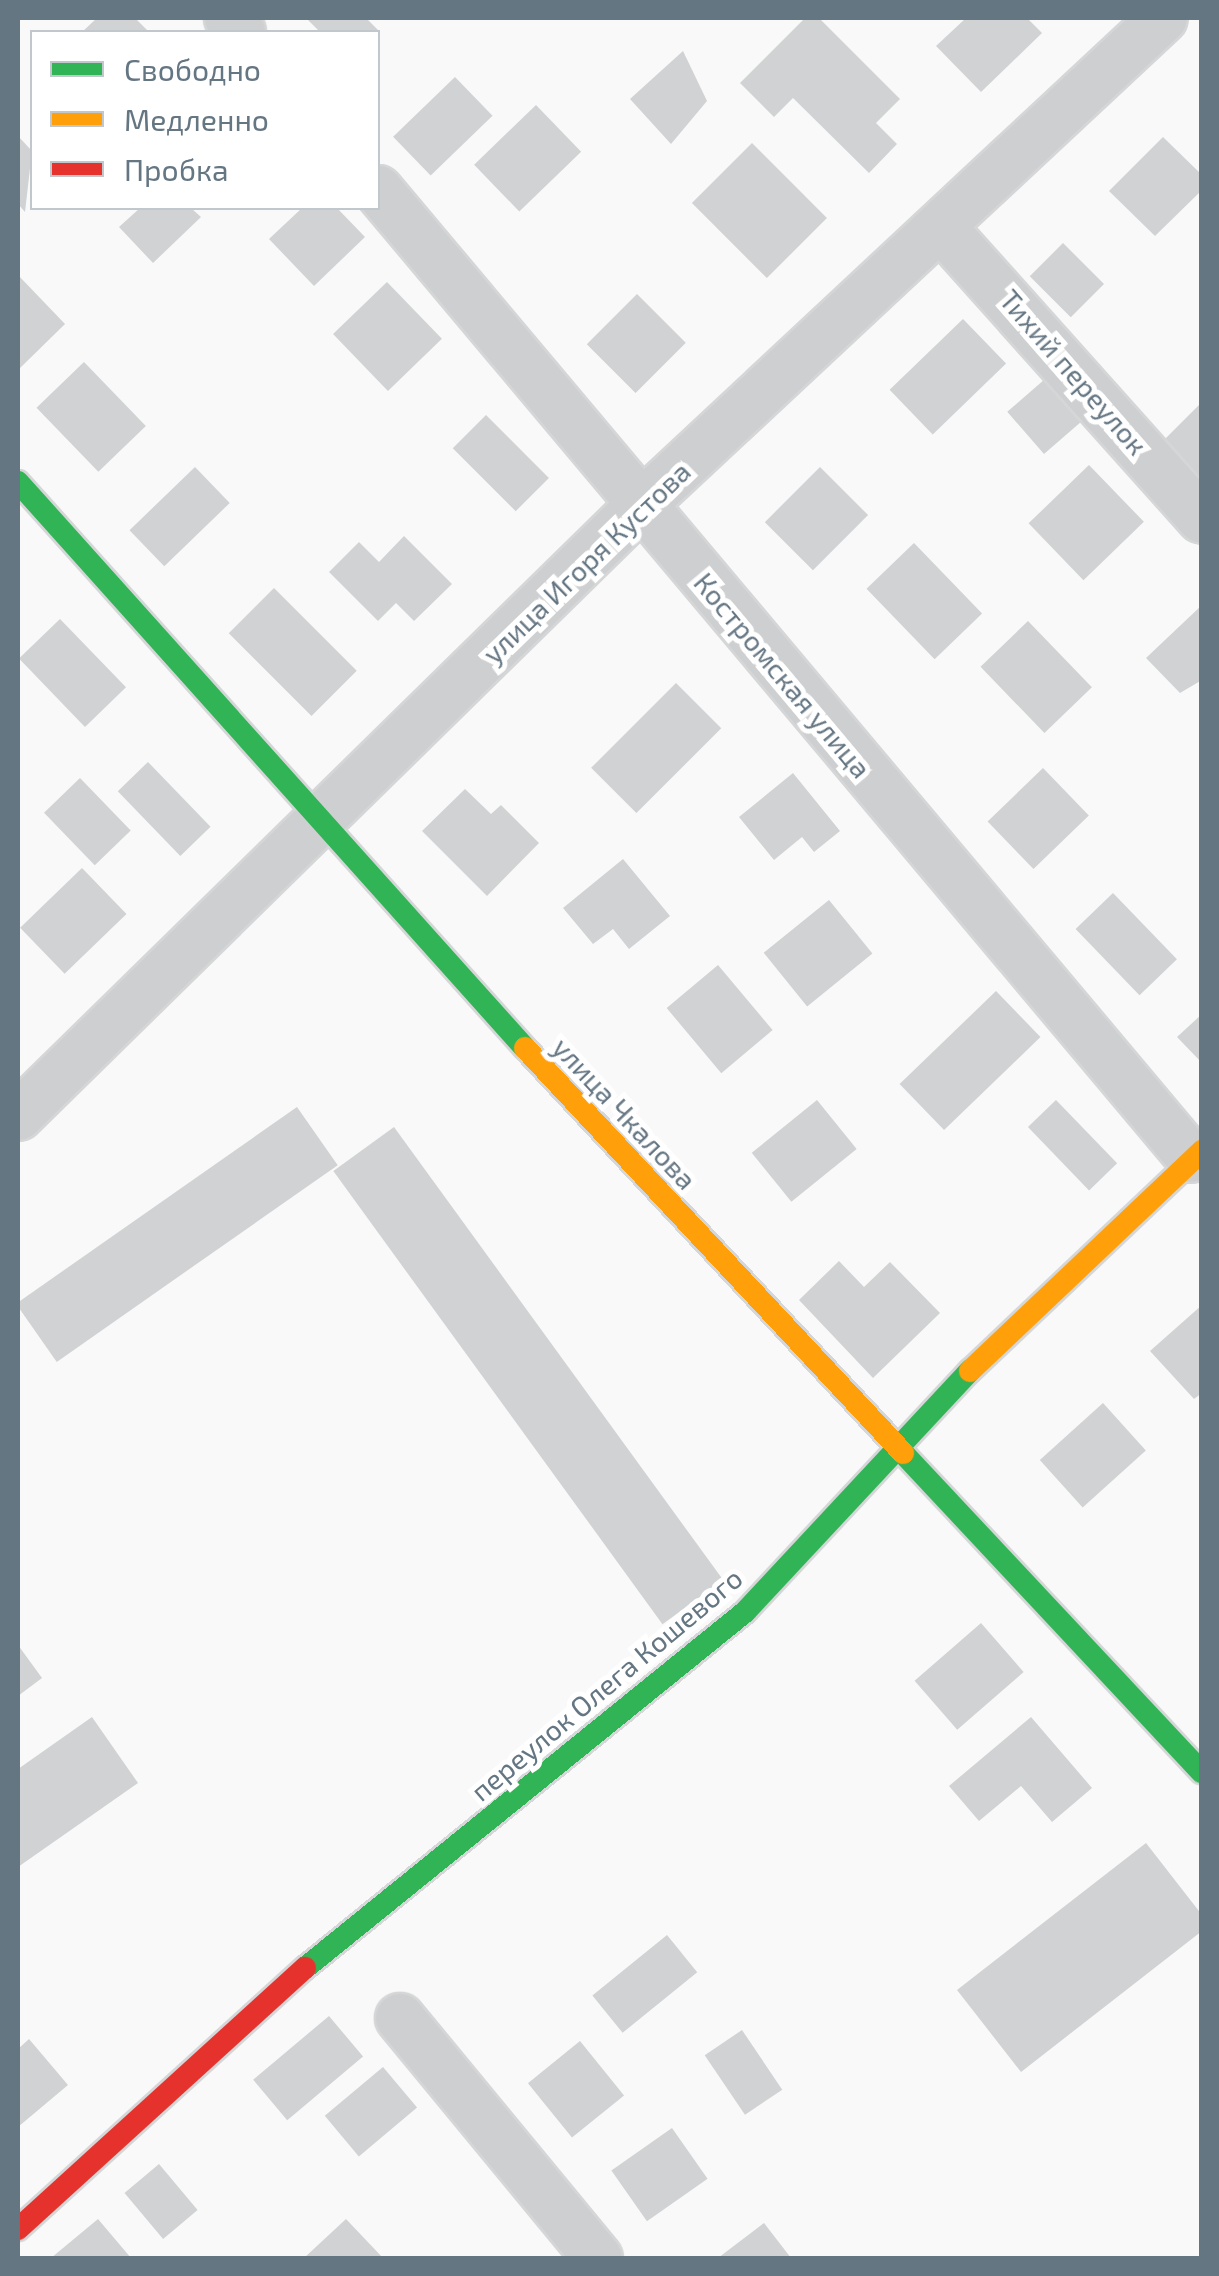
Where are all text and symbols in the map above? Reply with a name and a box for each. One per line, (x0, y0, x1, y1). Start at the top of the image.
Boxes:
legend (30, 30, 380, 210)
text: Свободно (124, 51, 261, 87)
text: Медленно (124, 101, 269, 137)
text: Пробка (124, 151, 229, 187)
street label: Тихий переулок (993, 283, 1155, 461)
street label: улица Игоря Кустова (475, 454, 697, 670)
street label: Костромская улица (687, 566, 879, 784)
street label: улица Чкалова (546, 1030, 704, 1196)
street label: переулок Олега Кошевого (463, 1561, 749, 1807)

